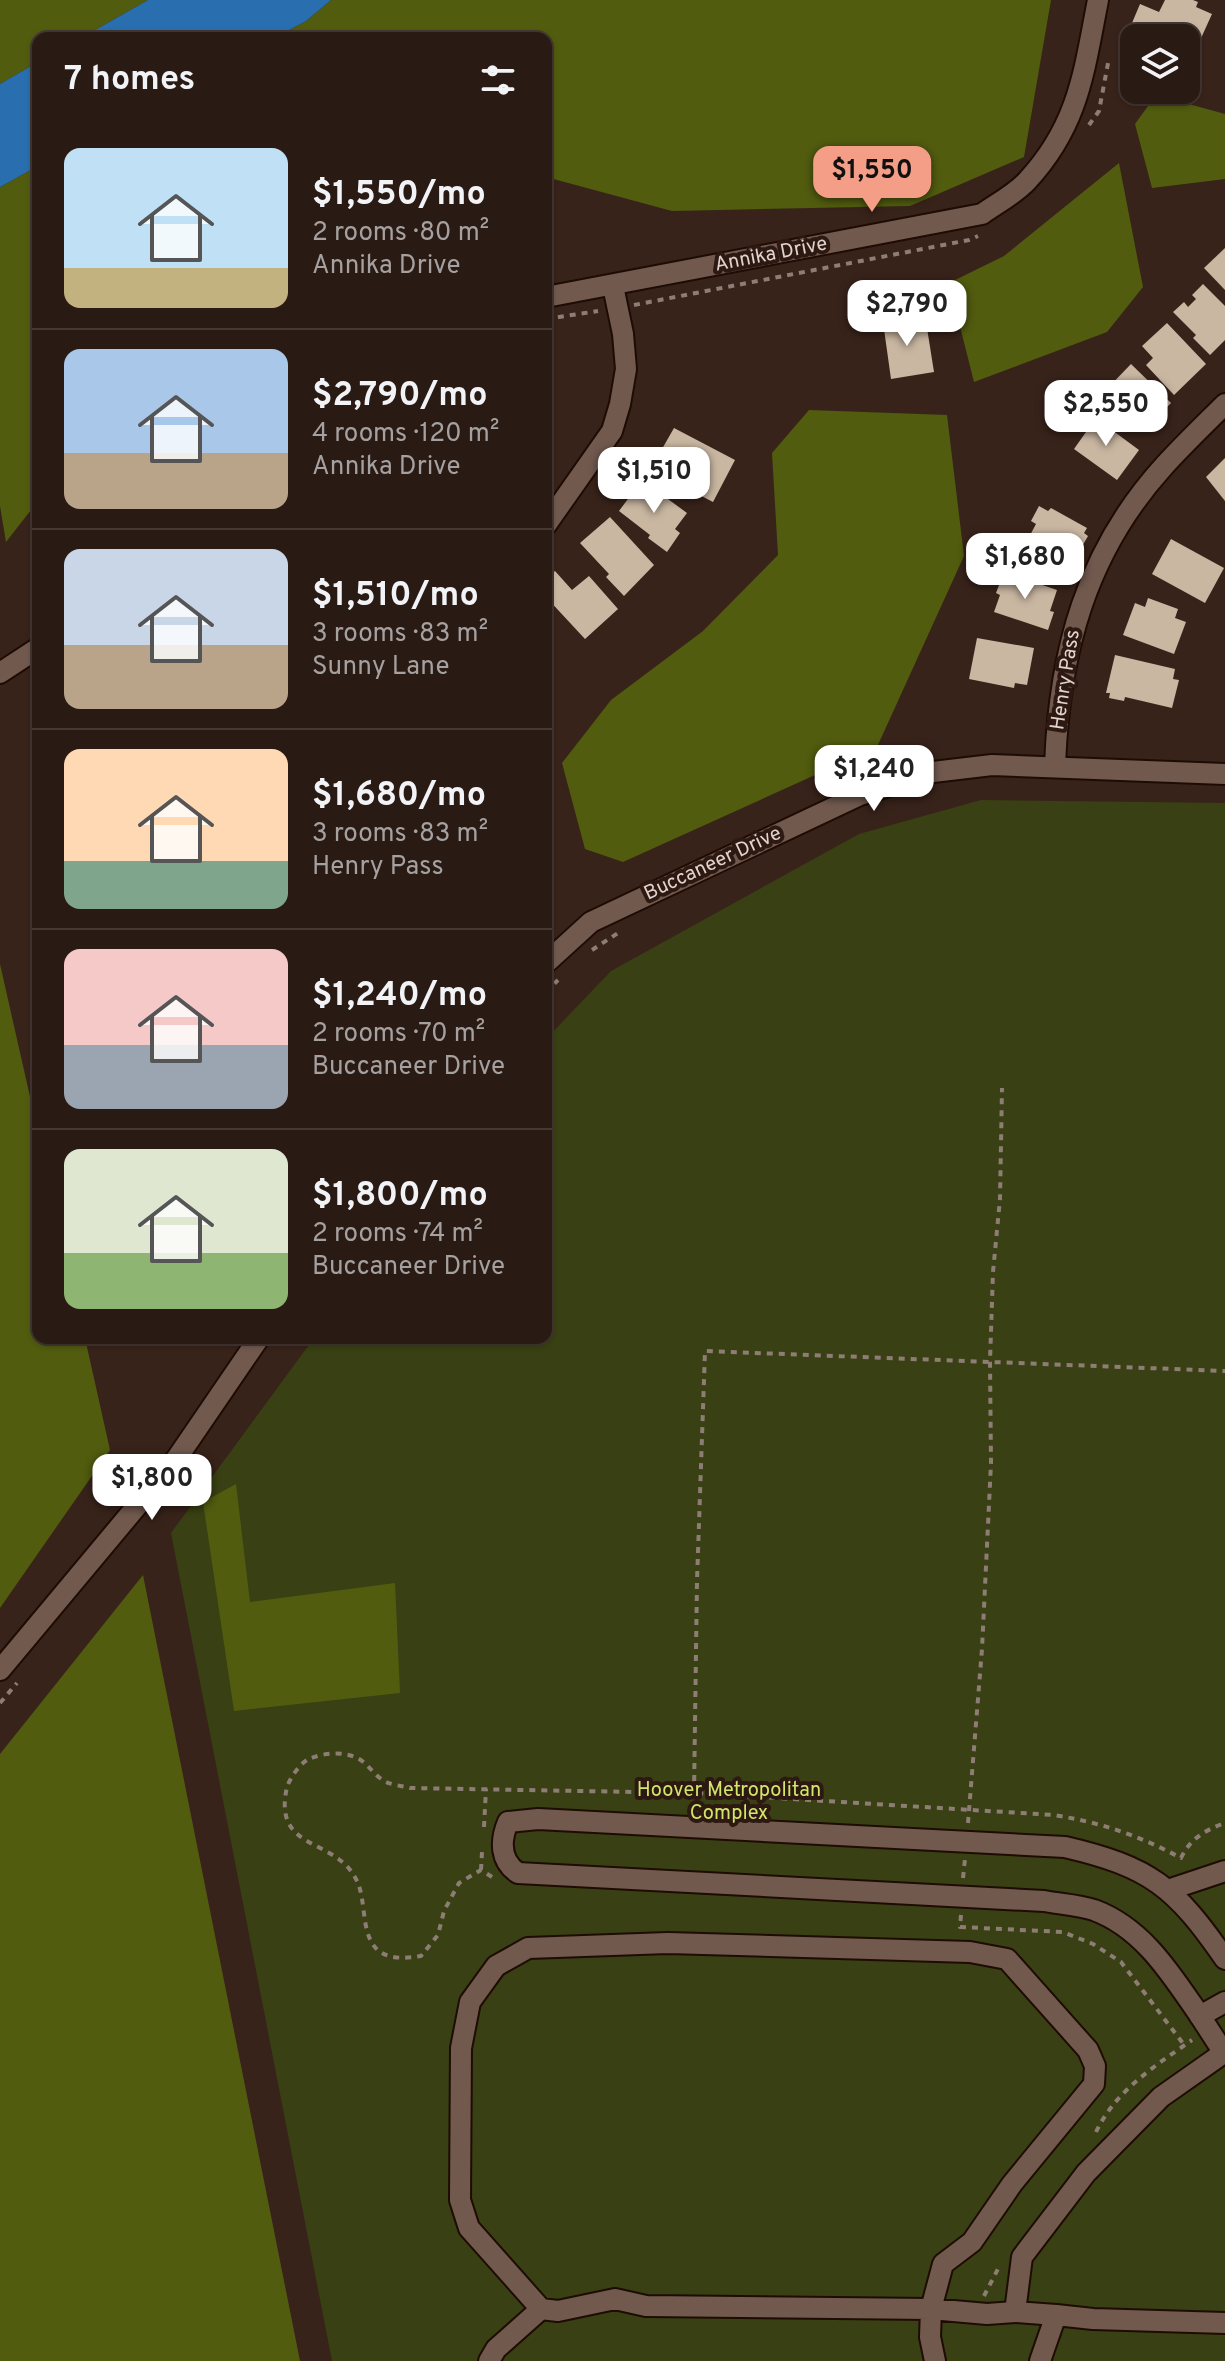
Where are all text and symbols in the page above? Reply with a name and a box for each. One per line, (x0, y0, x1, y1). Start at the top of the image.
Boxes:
map controls (1120, 24, 1200, 104)
button: layers (1120, 24, 1200, 104)
icon: filters (476, 58, 520, 102)
text: 7 homes (64, 59, 195, 102)
pin: $1,550 (807, 146, 937, 214)
text: $1,550 (831, 155, 913, 188)
text: $1,550/mo (312, 174, 486, 217)
icon: home (128, 180, 224, 276)
text: 2 rooms · 80 m² (312, 217, 489, 250)
street label: Annika Drive (712, 231, 830, 279)
text: Annika Drive (312, 250, 460, 283)
pin: $2,790 (842, 280, 972, 348)
text: $2,790 (866, 289, 948, 322)
text: $2,790/mo (312, 375, 488, 418)
pin: $2,550 (1041, 380, 1171, 448)
icon: home (128, 381, 224, 477)
text: $2,550 (1063, 389, 1149, 422)
text: 4 rooms · 120 m² (312, 418, 499, 451)
pin: $1,510 (589, 447, 719, 515)
text: Annika Drive (312, 451, 460, 484)
text: $1,510 (616, 456, 692, 489)
pin: $1,680 (960, 533, 1090, 601)
text: $1,680 (984, 542, 1066, 575)
text: $1,510/mo (312, 575, 479, 618)
icon: home (128, 581, 224, 677)
text: 3 rooms · 83 m² (312, 618, 488, 651)
street label: Henry Pass (1045, 628, 1087, 732)
text: Sunny Lane (312, 651, 449, 684)
pin: $1,240 (809, 745, 939, 813)
text: $1,240 (833, 754, 915, 787)
text: $1,680/mo (312, 775, 486, 818)
icon: home (128, 781, 224, 877)
text: 3 rooms · 83 m² (312, 818, 488, 851)
street label: Buccaneer Drive (640, 821, 786, 907)
text: Henry Pass (312, 851, 444, 884)
text: $1,240/mo (312, 975, 487, 1018)
icon: home (128, 981, 224, 1077)
text: 2 rooms · 70 m² (312, 1018, 485, 1051)
text: Buccaneer Drive (312, 1051, 505, 1084)
text: $1,800/mo (312, 1175, 488, 1218)
icon: home (128, 1181, 224, 1277)
text: 2 rooms · 74 m² (312, 1218, 483, 1251)
text: Buccaneer Drive (312, 1251, 505, 1284)
pin: $1,800 (87, 1454, 217, 1522)
text: $1,800 (110, 1463, 194, 1496)
park label: Hoover Metropolitan Complex (637, 1778, 821, 1827)

